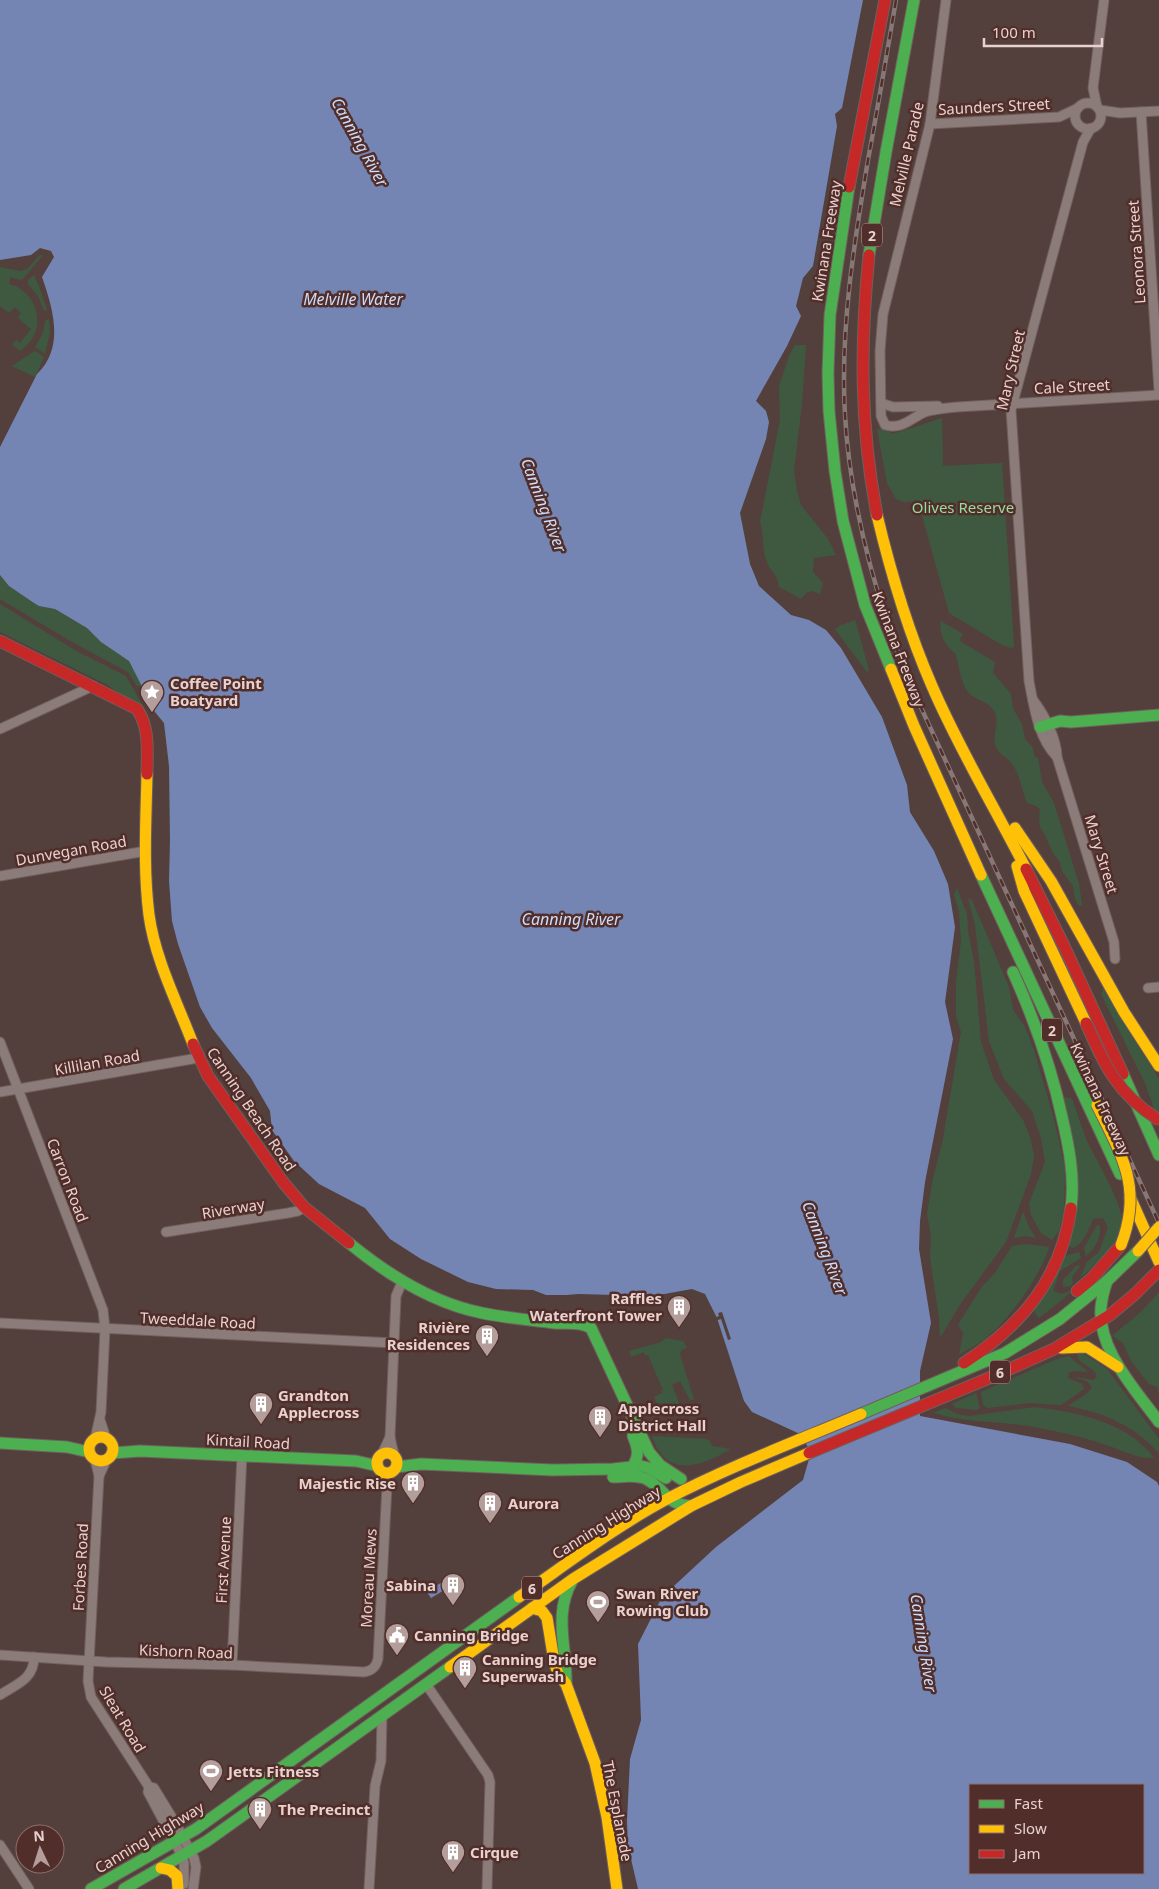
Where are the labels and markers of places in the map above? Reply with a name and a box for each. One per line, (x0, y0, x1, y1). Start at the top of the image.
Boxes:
place label: Coffee Point Boatyard (170, 673, 262, 710)
place icon: Coffee Point Boatyard (139, 679, 165, 713)
place label: Raffles Waterfront Tower (530, 1288, 662, 1325)
building icon: Raffles Waterfront Tower (666, 1294, 692, 1328)
place label: Rivière Residences (387, 1317, 470, 1354)
building icon: Rivière Residences (474, 1323, 500, 1357)
place label: Grandton Applecross (278, 1385, 359, 1422)
building icon: Grandton Applecross (248, 1391, 274, 1425)
place label: Applecross District Hall (618, 1398, 706, 1435)
building icon: Applecross District Hall (587, 1404, 613, 1438)
building icon: Majestic Rise (400, 1470, 426, 1504)
place label: Majestic Rise (298, 1473, 396, 1493)
building icon: Aurora (477, 1490, 503, 1524)
place label: Aurora (508, 1493, 559, 1513)
building icon: Sabina (440, 1572, 466, 1606)
place label: Sabina (386, 1575, 436, 1595)
place label: Swan River Rowing Club (616, 1583, 709, 1620)
sports icon: Swan River Rowing Club (585, 1589, 611, 1623)
public building icon: Canning Bridge (384, 1622, 410, 1656)
place label: Canning Bridge (414, 1625, 529, 1645)
place label: Canning Bridge Superwash (482, 1649, 597, 1686)
building icon: Canning Bridge Superwash (452, 1655, 478, 1689)
sports icon: Jetts Fitness (198, 1758, 224, 1792)
place label: Jetts Fitness (226, 1761, 319, 1781)
building icon: The Precinct (247, 1796, 273, 1830)
place label: The Precinct (278, 1799, 371, 1819)
building icon: Cirque (440, 1839, 466, 1873)
place label: Cirque (470, 1842, 519, 1862)

